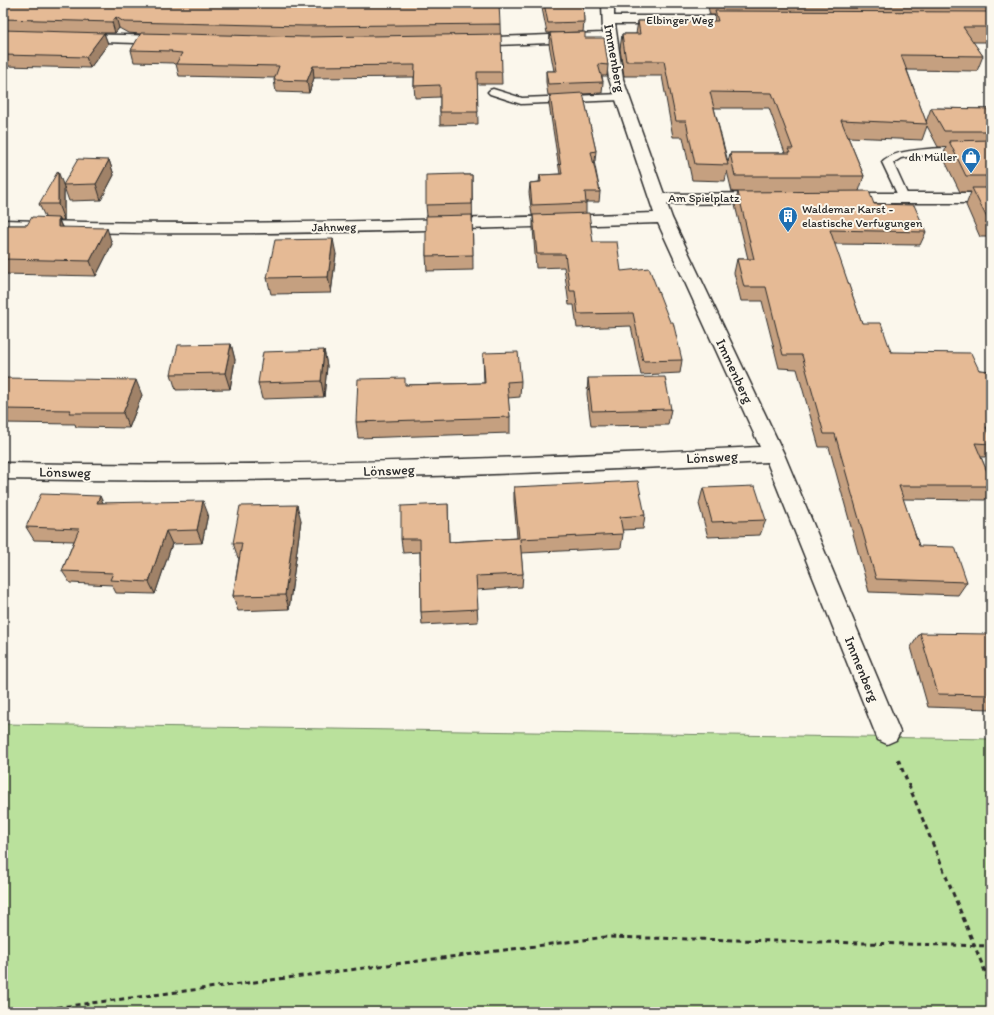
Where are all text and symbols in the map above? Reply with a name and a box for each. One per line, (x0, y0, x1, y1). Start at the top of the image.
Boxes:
street label: Elbinger Weg (646, 13, 715, 27)
street label: Immenberg (600, 22, 629, 94)
shop icon: dh Müller (960, 146, 982, 174)
place label: dh Müller (908, 150, 957, 164)
street label: Am Spielplatz (668, 191, 740, 205)
place label: Waldemar Karst - elastische Verfugungen (802, 202, 923, 230)
building icon: Waldemar Karst - elastische Verfugungen (777, 205, 799, 233)
street label: Jahnweg (312, 220, 357, 234)
street label: Immenberg (712, 336, 757, 407)
street label: Lönsweg (686, 448, 739, 467)
street label: Lönsweg (363, 461, 416, 480)
street label: Lönsweg (39, 464, 92, 481)
street label: Immenberg (841, 634, 883, 705)

